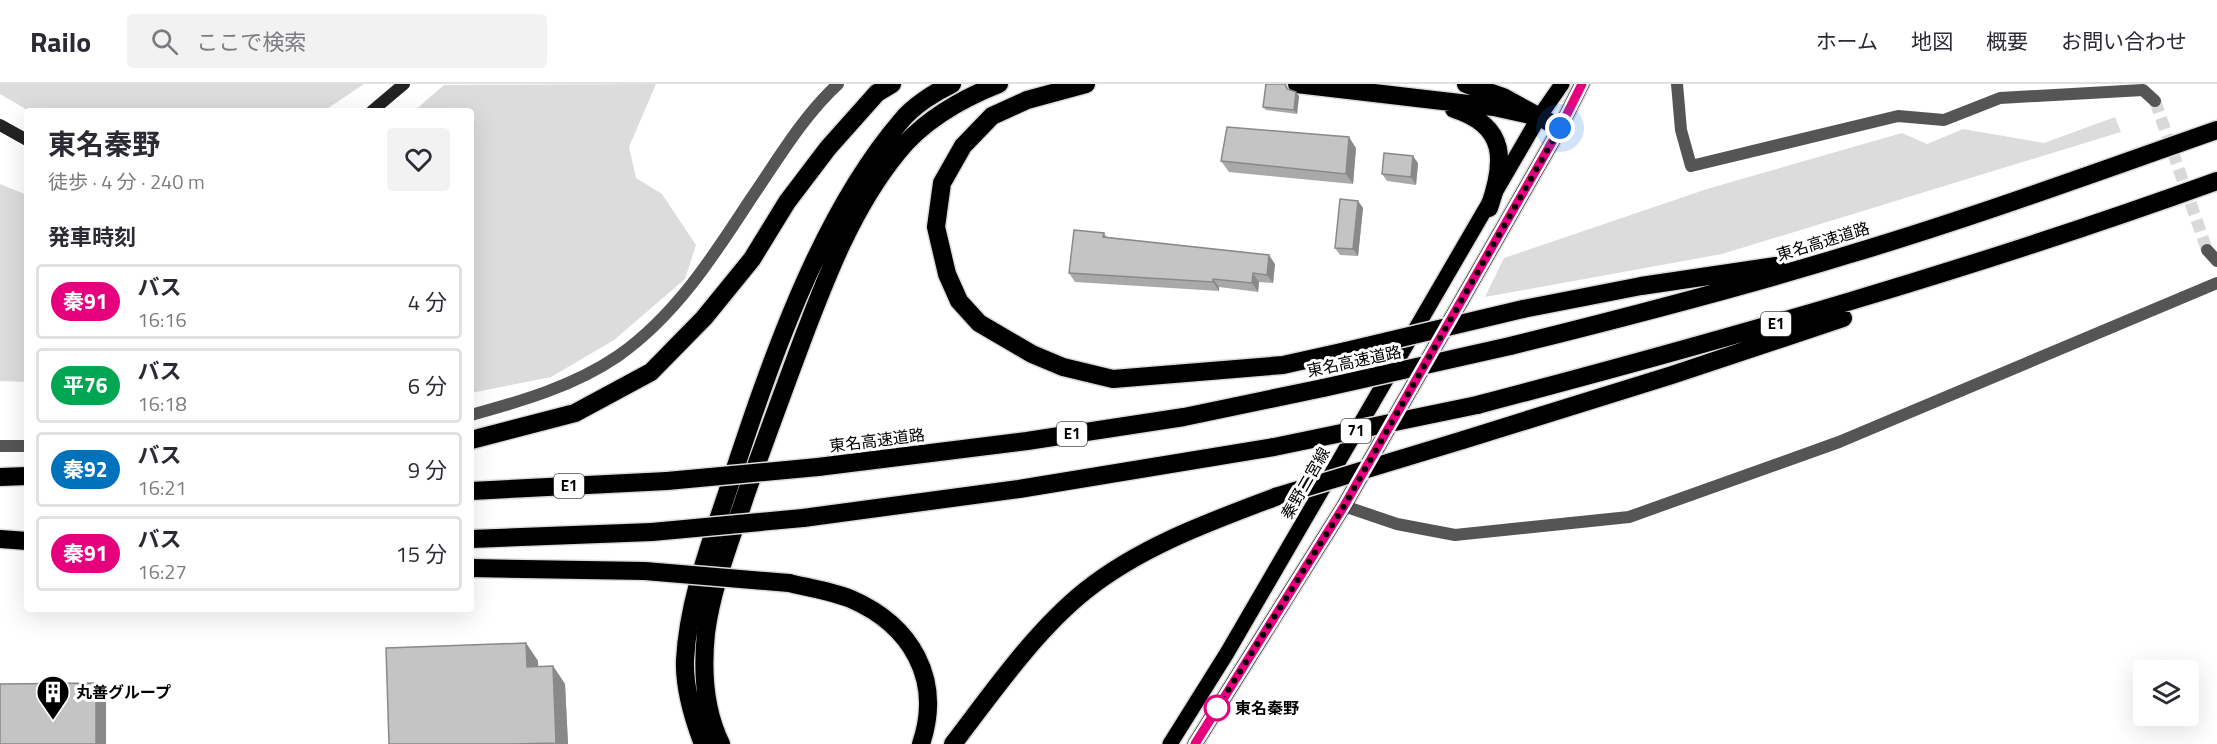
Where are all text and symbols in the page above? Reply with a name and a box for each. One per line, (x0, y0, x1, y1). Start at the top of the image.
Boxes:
search box (127, 14, 547, 68)
text: Railo (30, 20, 91, 63)
icon: search (148, 25, 181, 58)
text: ここで検索 (196, 25, 306, 59)
text: ホーム (1816, 25, 1878, 57)
text: 地図 (1911, 25, 1953, 57)
text: 概要 (1986, 25, 2028, 57)
text: お問い合わせ (2061, 25, 2187, 57)
your location (1545, 113, 1575, 143)
text: 東名秦野 (48, 122, 160, 165)
button: heart (387, 128, 450, 191)
text: 徒歩 · 4 分 · 240 m (48, 166, 205, 197)
street label: 東名高速道路 (1774, 215, 1872, 267)
text: 発車時刻 (48, 220, 136, 254)
text: バス (138, 270, 182, 304)
text: 秦91 (63, 285, 108, 317)
text: 4 分 (408, 285, 447, 319)
text: 16:16 (138, 304, 187, 335)
road number: E1 (1761, 312, 1791, 336)
street label: 東名高速道路 (1305, 339, 1403, 383)
text: バス (138, 354, 182, 388)
text: 平76 (63, 369, 108, 401)
text: 6 分 (408, 369, 447, 403)
text: 16:18 (138, 388, 187, 419)
road number: 71 (1341, 419, 1371, 443)
street label: 東名高速道路 (828, 422, 926, 458)
road number: E1 (1057, 422, 1087, 446)
text: バス (138, 438, 182, 472)
street label: 秦野二宮線 (1275, 442, 1335, 524)
text: 秦92 (63, 453, 108, 485)
text: 9 分 (408, 453, 447, 487)
text: 16:21 (138, 472, 187, 503)
road number: E1 (554, 474, 584, 498)
text: バス (138, 522, 182, 556)
text: 秦91 (63, 537, 108, 569)
text: 15 分 (396, 537, 447, 571)
text: 16:27 (138, 556, 187, 587)
map controls (2133, 660, 2199, 726)
button: layers (2133, 660, 2199, 726)
building icon: 丸善グループ (35, 674, 71, 721)
place label: 丸善グループ (76, 680, 171, 704)
marker: 東名秦野 (1204, 695, 1230, 721)
place label: 東名秦野 (1235, 696, 1299, 720)

